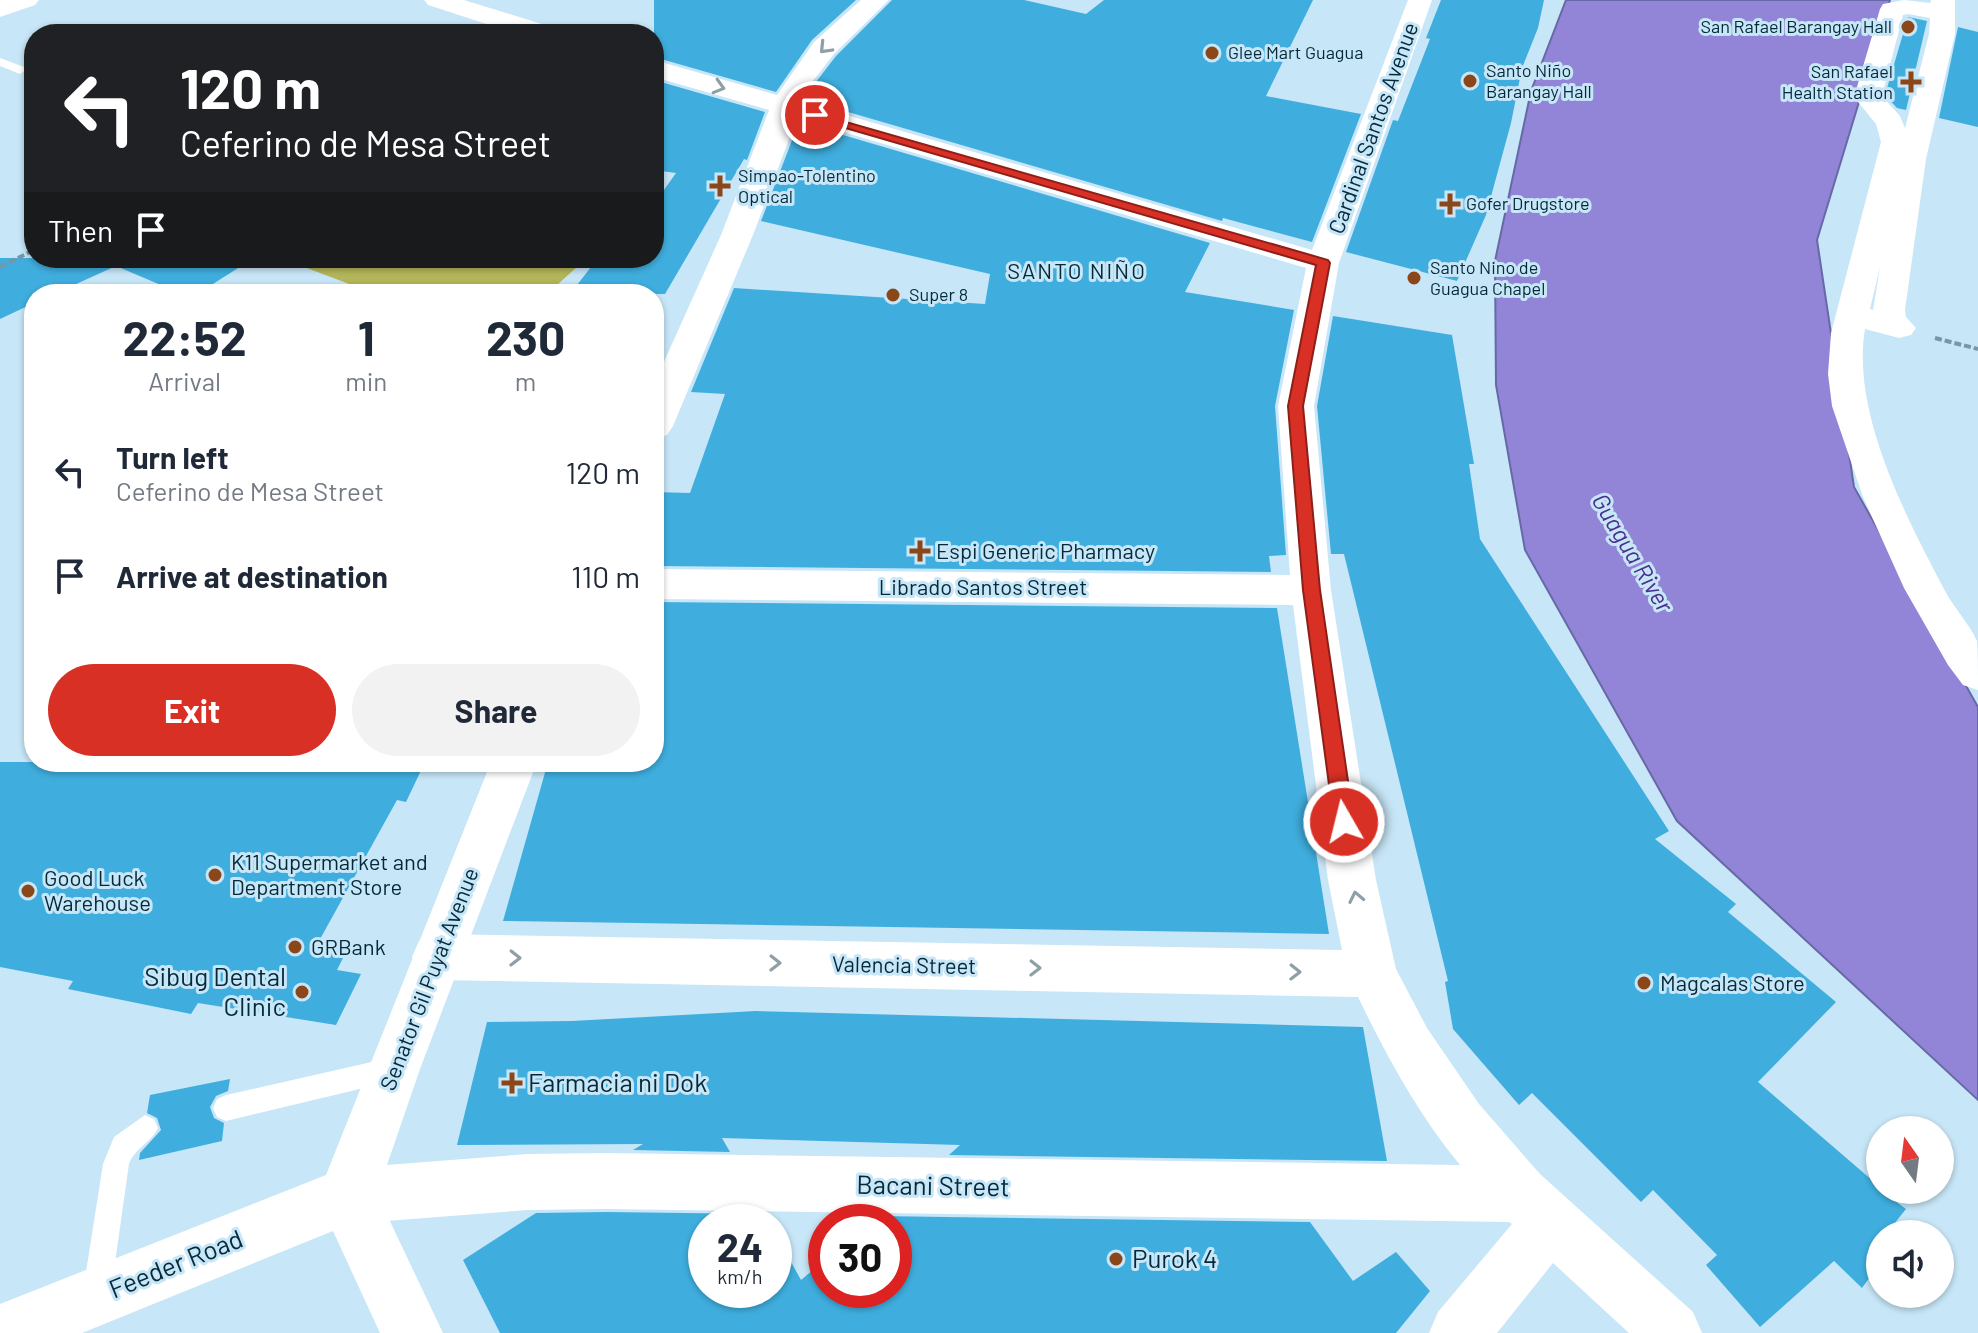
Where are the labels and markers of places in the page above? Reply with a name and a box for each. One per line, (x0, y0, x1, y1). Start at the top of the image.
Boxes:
place label: San Rafael Barangay Hall (1701, 15, 1892, 37)
marker: San Rafael Barangay Hall (1899, 18, 1917, 36)
place label: Glee Mart Guagua (1228, 41, 1363, 63)
marker: Glee Mart Guagua (1203, 44, 1221, 62)
place label: Santo Niño Barangay Hall (1486, 59, 1592, 102)
place label: San Rafael Health Station (1782, 60, 1893, 103)
marker: San Rafael Health Station (1900, 71, 1922, 93)
marker: Santo Niño Barangay Hall (1461, 72, 1479, 90)
pin (781, 81, 849, 149)
place label: Simpao-Tolentino Optical (738, 164, 876, 207)
marker: Simpao-Tolentino Optical (709, 175, 731, 197)
place label: Gofer Drugstore (1466, 192, 1590, 214)
marker: Gofer Drugstore (1441, 195, 1459, 213)
place label: Santo Nino de Guagua Chapel (1430, 256, 1545, 299)
marker: Santo Nino de Guagua Chapel (1405, 269, 1423, 287)
place label: Super 8 (909, 283, 968, 305)
marker: Super 8 (884, 286, 902, 304)
place label: Espi Generic Pharmacy (936, 537, 1155, 563)
marker: Espi Generic Pharmacy (911, 542, 929, 560)
place label: K11 Supermarket and Department Store (231, 848, 428, 899)
place label: Good Luck Warehouse (44, 864, 151, 915)
marker: K11 Supermarket and Department Store (206, 866, 224, 884)
marker: Good Luck Warehouse (19, 882, 37, 900)
place label: GRBank (311, 933, 386, 959)
marker: GRBank (286, 938, 304, 956)
place label: Sibug Dental Clinic (144, 960, 286, 1021)
place label: Magcalas Store (1660, 969, 1805, 995)
marker: Magcalas Store (1635, 974, 1653, 992)
marker: Sibug Dental Clinic (293, 983, 311, 1001)
place label: Farmacia ni Dok (528, 1066, 707, 1097)
marker: Farmacia ni Dok (503, 1074, 521, 1092)
place label: Purok 4 (1132, 1242, 1217, 1273)
marker: Purok 4 (1107, 1250, 1125, 1268)

